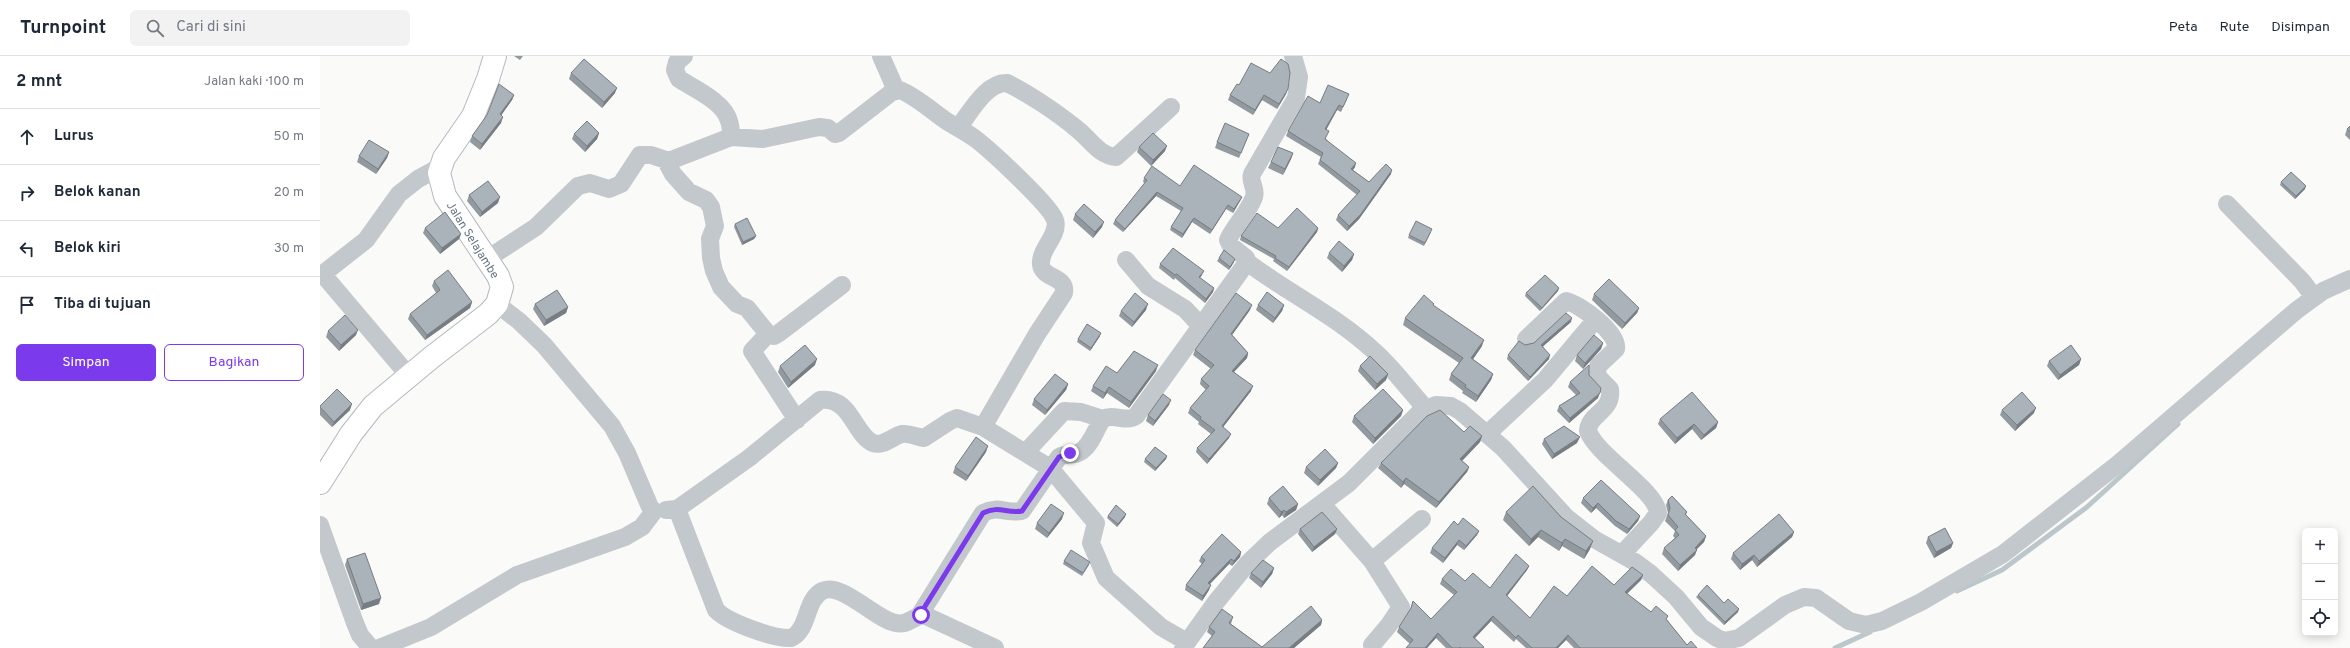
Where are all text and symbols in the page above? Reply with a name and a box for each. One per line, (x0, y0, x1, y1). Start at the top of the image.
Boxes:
search box (130, 10, 410, 46)
text: Turnpoint (20, 16, 106, 40)
icon: search (144, 17, 166, 39)
text: Cari di sini (176, 18, 246, 37)
text: Peta (2169, 19, 2198, 36)
text: Rute (2220, 19, 2249, 36)
text: Disimpan (2271, 19, 2330, 36)
text: 2 mnt (16, 71, 62, 93)
text: Jalan kaki · 100 m (204, 74, 304, 90)
icon: ahead (16, 126, 38, 148)
text: Lurus (54, 127, 94, 146)
text: 50 m (274, 129, 304, 145)
icon: right (16, 182, 38, 204)
text: Belok kanan (54, 183, 141, 202)
text: 20 m (274, 185, 304, 201)
street label: Jalan Selajambe (442, 199, 502, 282)
icon: left (16, 238, 38, 260)
text: Belok kiri (54, 239, 121, 258)
text: 30 m (274, 241, 304, 257)
icon: arrive (16, 294, 38, 316)
text: Tiba di tujuan (54, 295, 151, 314)
button: Simpan (16, 344, 156, 381)
button: Bagikan (164, 344, 304, 381)
route end (1061, 444, 1079, 462)
map controls (2302, 528, 2338, 636)
button: + (2302, 528, 2338, 564)
button: − (2302, 564, 2338, 600)
button: locate (2302, 600, 2338, 636)
route start (912, 606, 930, 624)

